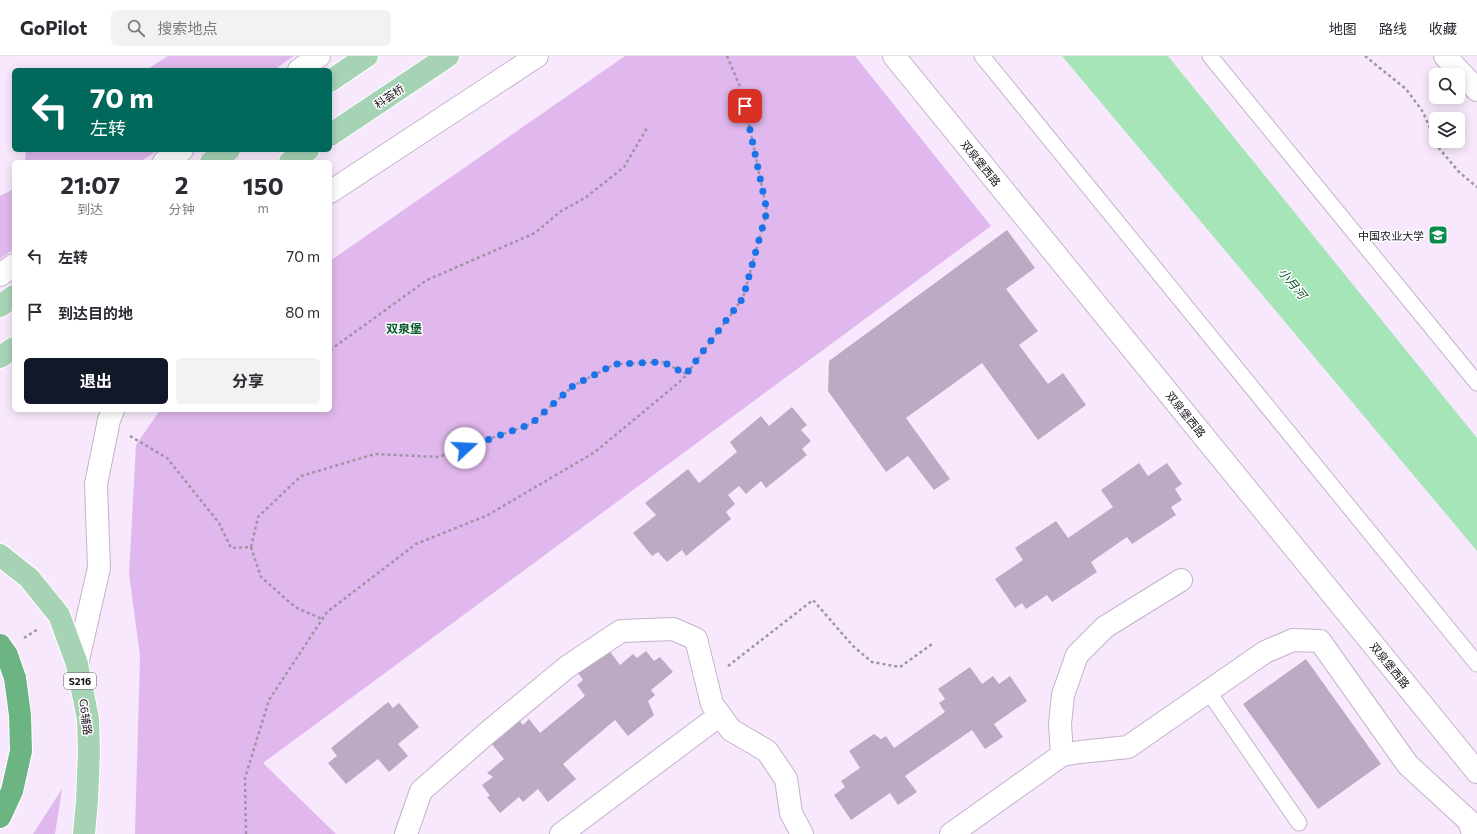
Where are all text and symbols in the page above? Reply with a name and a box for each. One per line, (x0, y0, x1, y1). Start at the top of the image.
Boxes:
search box (111, 10, 391, 46)
text: GoPilot (20, 16, 87, 39)
icon: search (125, 17, 147, 39)
text: 搜索地点 (157, 19, 217, 37)
text: 地图 (1329, 20, 1357, 37)
text: 路线 (1379, 20, 1407, 37)
text: 收藏 (1429, 20, 1457, 37)
map controls (1429, 68, 1465, 148)
button: search (1429, 68, 1465, 104)
text: 70 m (90, 80, 154, 114)
street label: 科荟桥 (372, 81, 406, 111)
icon: left (24, 84, 76, 136)
pin (728, 89, 762, 123)
icon: arrive (734, 95, 756, 117)
button: layers (1429, 112, 1465, 148)
text: 左转 (90, 117, 126, 139)
street label: 双泉堡西路 (959, 138, 1003, 188)
text: 21:07 (60, 170, 120, 199)
text: 2 (175, 170, 188, 199)
text: 150 (243, 171, 284, 200)
text: m (258, 200, 269, 216)
text: 到达 (77, 201, 103, 217)
text: 分钟 (168, 201, 194, 217)
school or university icon: 中国农业大学 (1427, 224, 1449, 246)
place label: 中国农业大学 (1358, 229, 1424, 242)
icon: left (24, 245, 46, 267)
text: 70 m (286, 247, 320, 265)
text: 左转 (58, 248, 88, 266)
water label: 小月河 (1276, 265, 1311, 303)
icon: arrive (24, 301, 46, 323)
text: 80 m (285, 303, 320, 321)
text: 到达目的地 (58, 304, 133, 322)
district label: 双泉堡 (386, 321, 422, 335)
button: 退出 (24, 358, 168, 404)
button: 分享 (176, 358, 320, 404)
street label: 双泉堡西路 (1164, 389, 1208, 439)
position arrow (444, 427, 486, 469)
street label: 双泉堡西路 (1368, 640, 1412, 690)
road number: S216 (64, 673, 96, 689)
street label: G6辅路 (77, 698, 95, 736)

